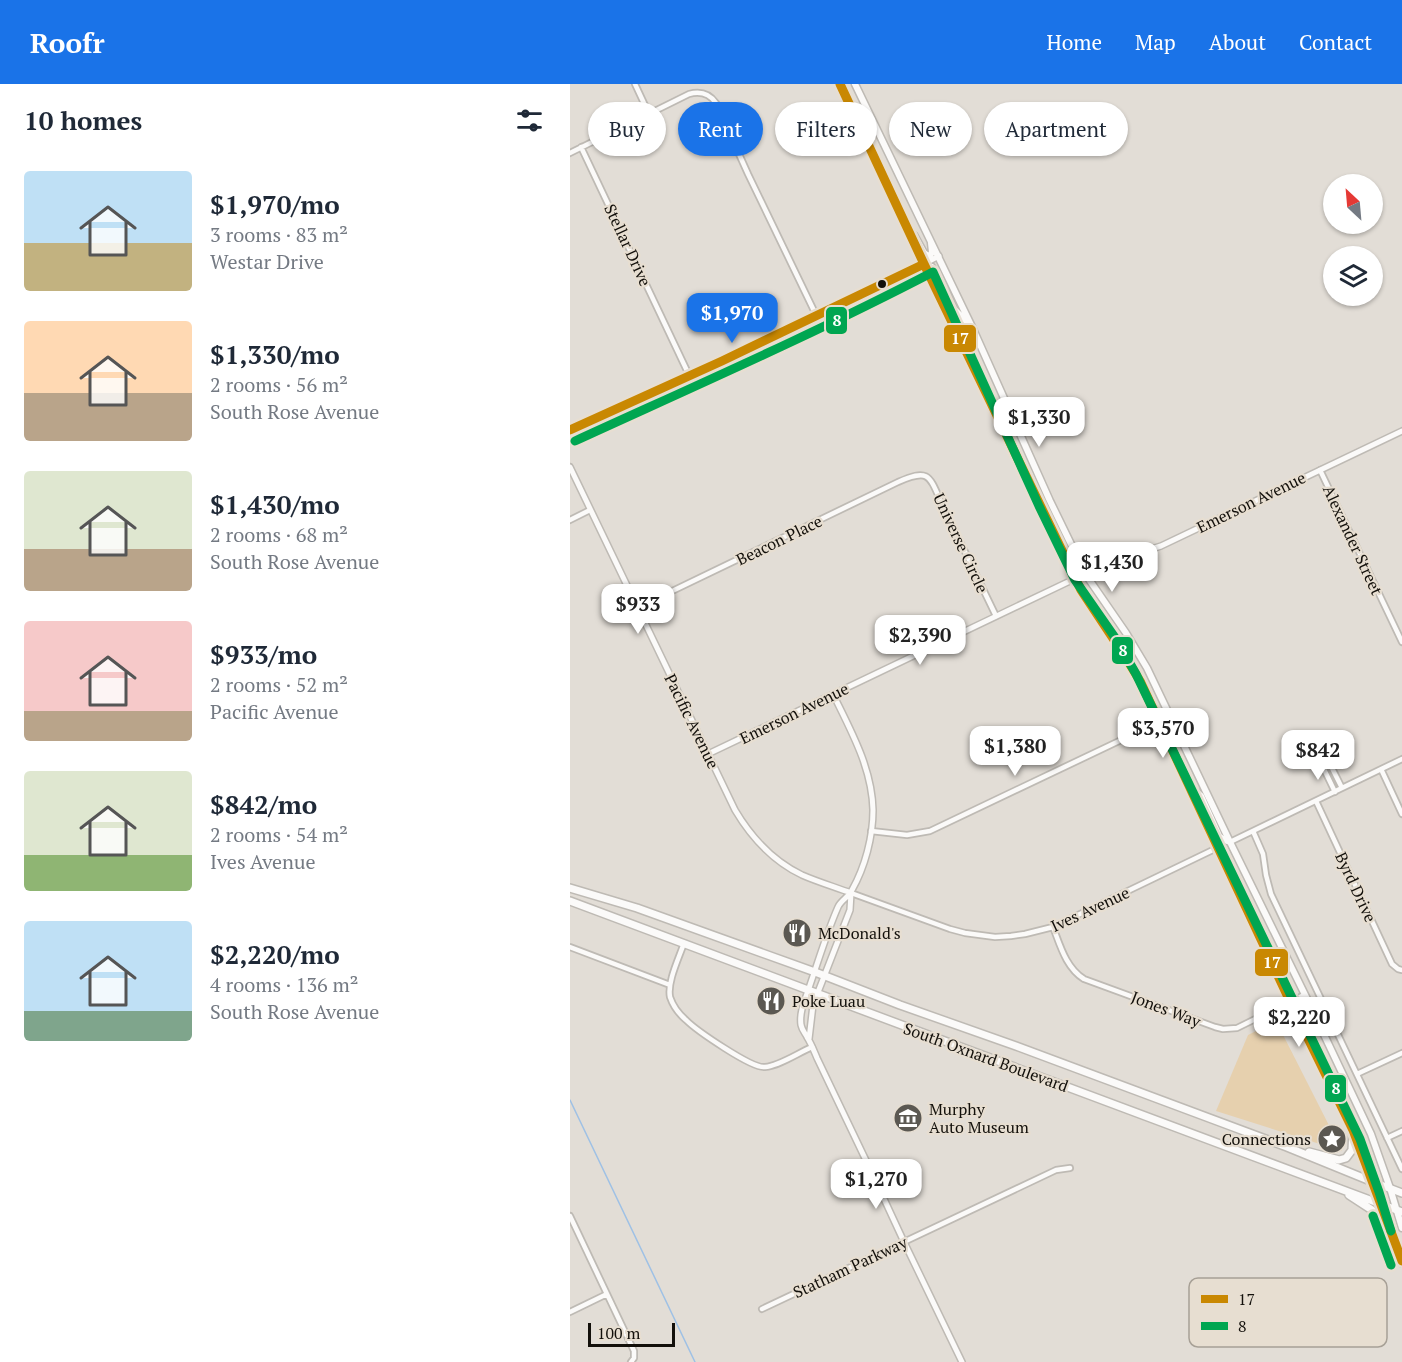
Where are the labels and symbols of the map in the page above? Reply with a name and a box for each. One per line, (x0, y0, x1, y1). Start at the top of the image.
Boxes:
north arrow (1323, 174, 1383, 234)
street label: Stellar Drive (599, 200, 657, 290)
unlabelled marker (876, 278, 888, 290)
pin: $1,970 (683, 293, 781, 344)
line badge: 8 (825, 306, 848, 335)
text: 8 (832, 309, 842, 331)
line badge: 17 (943, 324, 977, 353)
text: 17 (951, 327, 969, 349)
pin: $1,330 (990, 397, 1088, 448)
street label: Emerson Avenue (1193, 466, 1309, 538)
street label: Alexander Street (1318, 481, 1388, 599)
street label: Universe Circle (928, 490, 994, 596)
street label: Beacon Place (732, 510, 826, 570)
pin: $1,430 (1063, 542, 1161, 593)
pin: $933 (602, 584, 674, 635)
pin: $2,390 (871, 615, 969, 666)
line badge: 8 (1111, 636, 1134, 665)
text: 8 (1118, 639, 1128, 661)
street label: Pacific Avenue (660, 670, 724, 772)
street label: Emerson Avenue (736, 677, 852, 749)
pin: $3,570 (1114, 708, 1212, 759)
pin: $1,380 (966, 726, 1064, 777)
pin: $842 (1282, 730, 1354, 781)
street label: Byrd Drive (1330, 848, 1382, 926)
street label: Ives Avenue (1047, 881, 1133, 937)
restaurant icon: McDonald's (781, 917, 813, 949)
place label: McDonald's (818, 922, 901, 944)
line badge: 17 (1254, 948, 1289, 977)
text: 17 (1263, 951, 1281, 973)
restaurant icon: Poke Luau (755, 985, 787, 1017)
street label: Jones Way (1128, 986, 1205, 1033)
place label: Poke Luau (792, 990, 865, 1012)
pin: $2,220 (1250, 997, 1348, 1048)
street label: South Oxnard Boulevard (901, 1017, 1072, 1097)
line badge: 8 (1324, 1074, 1347, 1103)
text: 8 (1331, 1077, 1341, 1099)
place label: Murphy Auto Museum (929, 1098, 1029, 1138)
museum icon: Murphy Auto Museum (892, 1102, 924, 1134)
place icon: Connections (1316, 1123, 1348, 1155)
place label: Connections (1222, 1128, 1311, 1150)
pin: $1,270 (827, 1159, 925, 1210)
street label: Statham Parkway (789, 1231, 911, 1303)
legend (1189, 1278, 1387, 1347)
text: 17 (1238, 1288, 1255, 1310)
text: 8 (1238, 1315, 1247, 1337)
scale bar (588, 1320, 675, 1348)

